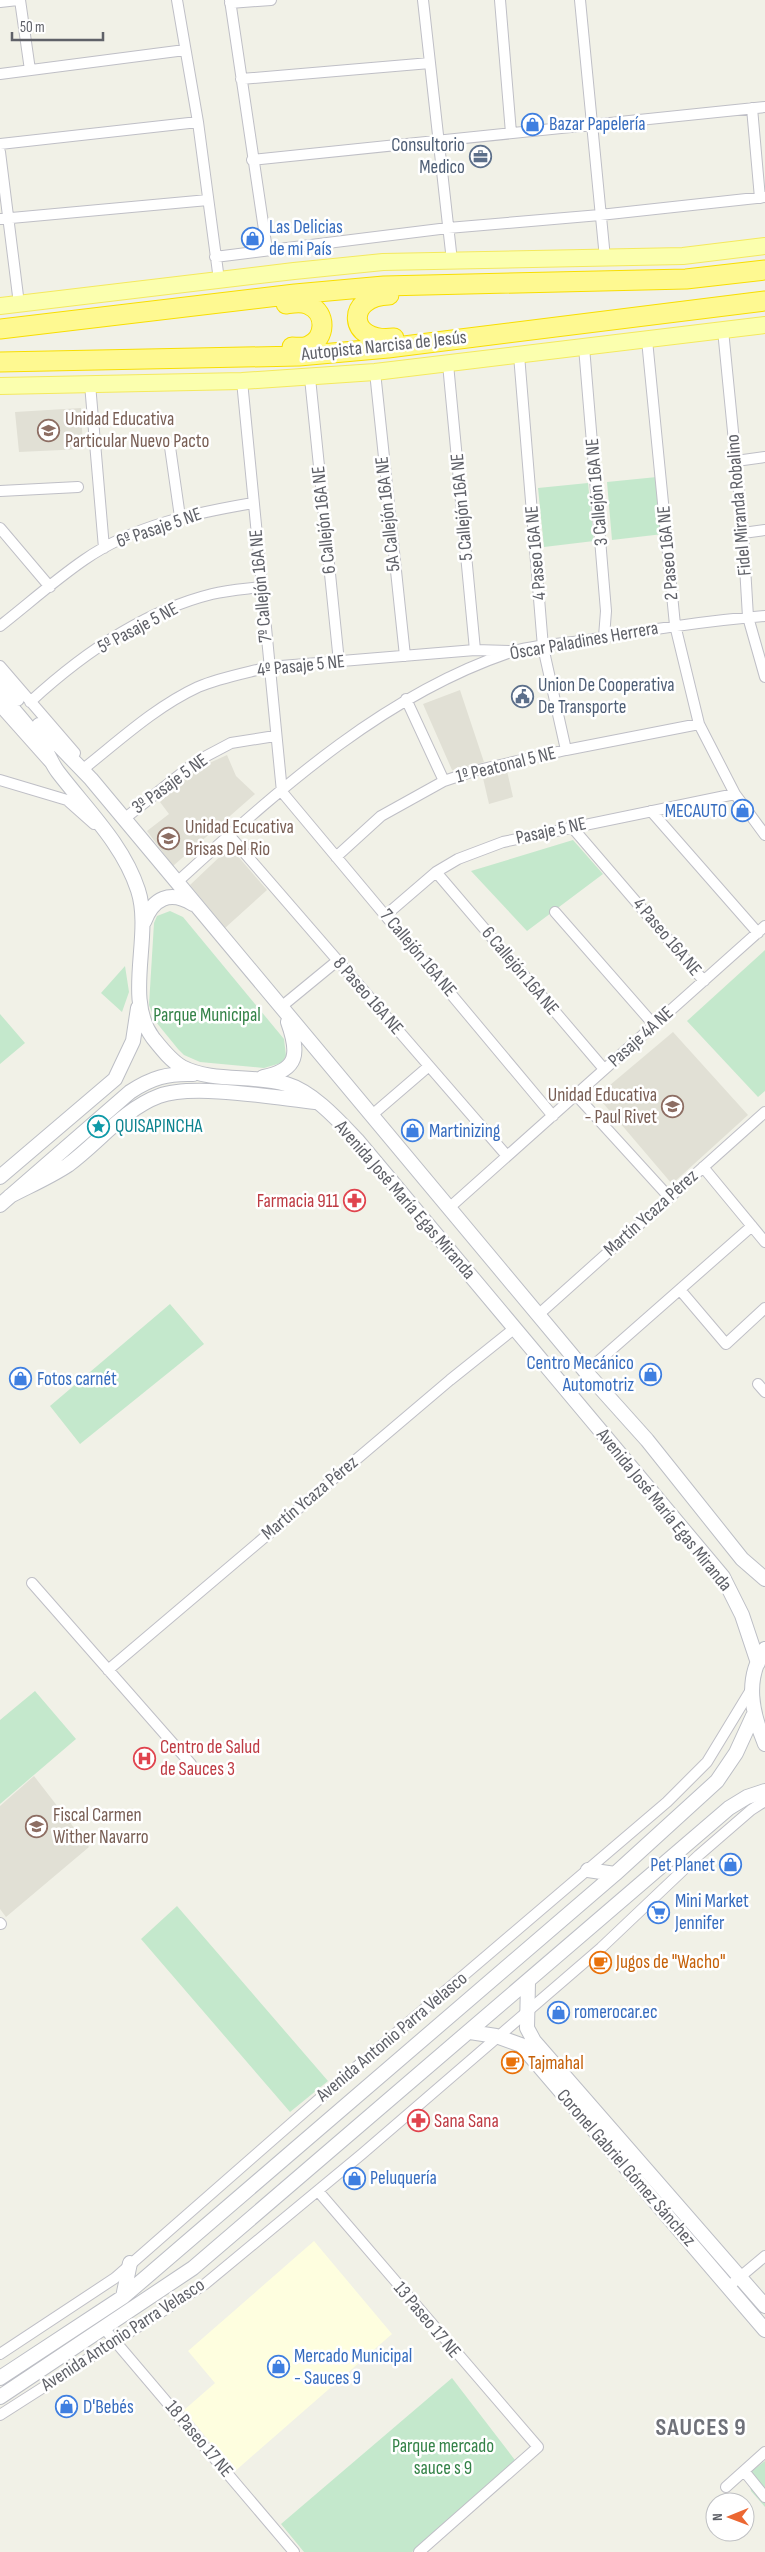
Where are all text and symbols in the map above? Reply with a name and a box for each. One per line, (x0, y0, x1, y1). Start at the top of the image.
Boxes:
scale bar (12, 10, 104, 42)
text: 50 m (20, 18, 45, 37)
shop icon: Bazar Papelería (521, 112, 545, 136)
place label: Bazar Papelería (549, 113, 646, 136)
place label: Consultorio Medico (391, 134, 465, 179)
office icon: Consultorio Medico (469, 144, 493, 168)
place label: Las Delicias de mi País (269, 216, 343, 261)
shop icon: Las Delicias de mi País (241, 226, 265, 250)
street label: Autopista Narcisa de Jesús (299, 326, 468, 366)
place label: Unidad Educativa Particular Nuevo Pacto (65, 408, 209, 453)
school or university icon: Unidad Educativa Particular Nuevo Pacto (37, 418, 61, 442)
street label: Fidel Miranda Robalino (721, 433, 757, 577)
street label: 3 Callejón 16A NE (581, 437, 613, 547)
street label: 5 Callejón 16A NE (446, 452, 478, 562)
street label: 5A Callejón 16A NE (371, 455, 405, 573)
street label: 6 Callejón 16A NE (307, 465, 341, 575)
street label: 6º Pasaje 5 NE (113, 503, 205, 553)
street label: 4 Paseo 16A NE (520, 505, 552, 601)
street label: 2 Paseo 16A NE (652, 505, 684, 601)
street label: 7º Callejón 16A NE (245, 529, 277, 643)
street label: 5º Pasaje 5 NE (94, 597, 182, 659)
street label: Óscar Paladines Herrera (508, 617, 660, 665)
street label: 4º Pasaje 5 NE (256, 650, 346, 682)
place label: Union De Cooperativa De Transporte (538, 674, 675, 719)
public building icon: Union De Cooperativa De Transporte (510, 684, 534, 708)
street label: 1º Peatonal 5 NE (454, 741, 558, 789)
street label: 3º Pasaje 5 NE (128, 749, 212, 819)
shop icon: MECAUTO (731, 799, 755, 823)
place label: MECAUTO (665, 800, 727, 823)
street label: Pasaje 5 NE (514, 812, 588, 850)
place label: Unidad Ecucativa Brisas Del Rio (185, 816, 294, 861)
school or university icon: Unidad Ecucativa Brisas Del Rio (157, 826, 181, 850)
street label: 4 Paseo 16A NE (628, 893, 706, 981)
street label: 7 Callejón 16A NE (375, 904, 461, 1002)
street label: 6 Callejón 16A NE (476, 922, 564, 1020)
street label: 8 Paseo 16A NE (328, 952, 408, 1040)
street label: Pasaje 4A NE (604, 1002, 678, 1072)
park label: Parque Municipal (153, 1004, 261, 1027)
place label: Unidad Educativa - Paul Rivet (548, 1084, 657, 1129)
school or university icon: Unidad Educativa - Paul Rivet (661, 1094, 685, 1118)
place icon: QUISAPINCHA (87, 1114, 111, 1138)
place label: QUISAPINCHA (115, 1115, 203, 1138)
street label: Avenida José María Egas Miranda (329, 1115, 480, 1284)
shop icon: Martinizing (401, 1119, 425, 1143)
place label: Martinizing (429, 1120, 501, 1143)
street label: Martín Ycaza Pérez (599, 1165, 703, 1261)
pharmacy icon: Farmacia 911 (343, 1189, 367, 1213)
place label: Farmacia 911 (257, 1190, 339, 1213)
place label: Centro Mecánico Automotriz (527, 1352, 634, 1397)
shop icon: Centro Mecánico Automotriz (638, 1362, 662, 1386)
shop icon: Fotos carnét (9, 1367, 33, 1391)
place label: Fotos carnét (37, 1368, 117, 1391)
street label: Avenida José María Egas Miranda (591, 1423, 737, 1596)
street label: Martín Ycaza Pérez (257, 1451, 363, 1545)
place label: Centro de Salud de Sauces 3 (160, 1736, 260, 1781)
hospital icon: Centro de Salud de Sauces 3 (132, 1746, 156, 1770)
place label: Fiscal Carmen Wither Navarro (53, 1804, 149, 1849)
school or university icon: Fiscal Carmen Wither Navarro (25, 1814, 49, 1838)
shop icon: Pet Planet (719, 1853, 743, 1877)
place label: Pet Planet (650, 1854, 715, 1877)
place label: Mini Market Jennifer (674, 1890, 749, 1935)
supermarket icon: Mini Market Jennifer (647, 1900, 671, 1924)
cafe icon: Jugos de "Wacho" (588, 1950, 612, 1974)
place label: Jugos de "Wacho" (615, 1951, 726, 1974)
street label: Avenida Antonio Parra Velasco (311, 1967, 472, 2108)
shop icon: romerocar.ec (546, 2000, 570, 2024)
place label: romerocar.ec (574, 2001, 658, 2024)
cafe icon: Tajmahal (500, 2051, 524, 2075)
place label: Tajmahal (528, 2052, 584, 2075)
street label: Coronel Gabriel Gómez Sánchez (551, 2085, 701, 2251)
pharmacy icon: Sana Sana (406, 2109, 430, 2133)
place label: Sana Sana (434, 2110, 499, 2133)
shop icon: Peluquería (342, 2166, 366, 2190)
place label: Peluquería (370, 2167, 437, 2190)
street label: Avenida Antonio Parra Velasco (36, 2274, 209, 2397)
street label: 13 Paseo 17 NE (388, 2277, 466, 2363)
place label: Mercado Municipal - Sauces 9 (294, 2345, 412, 2390)
shop icon: Mercado Municipal - Sauces 9 (266, 2355, 290, 2379)
shop icon: D'Bebés (55, 2395, 79, 2419)
place label: D'Bebés (83, 2396, 134, 2419)
street label: 18 Paseo 17 NE (160, 2396, 238, 2482)
district label: SAUCES 9 (655, 2413, 747, 2442)
park label: Parque mercado sauce s 9 (392, 2435, 494, 2480)
north arrow (705, 2492, 755, 2542)
text: N (709, 2513, 726, 2521)

